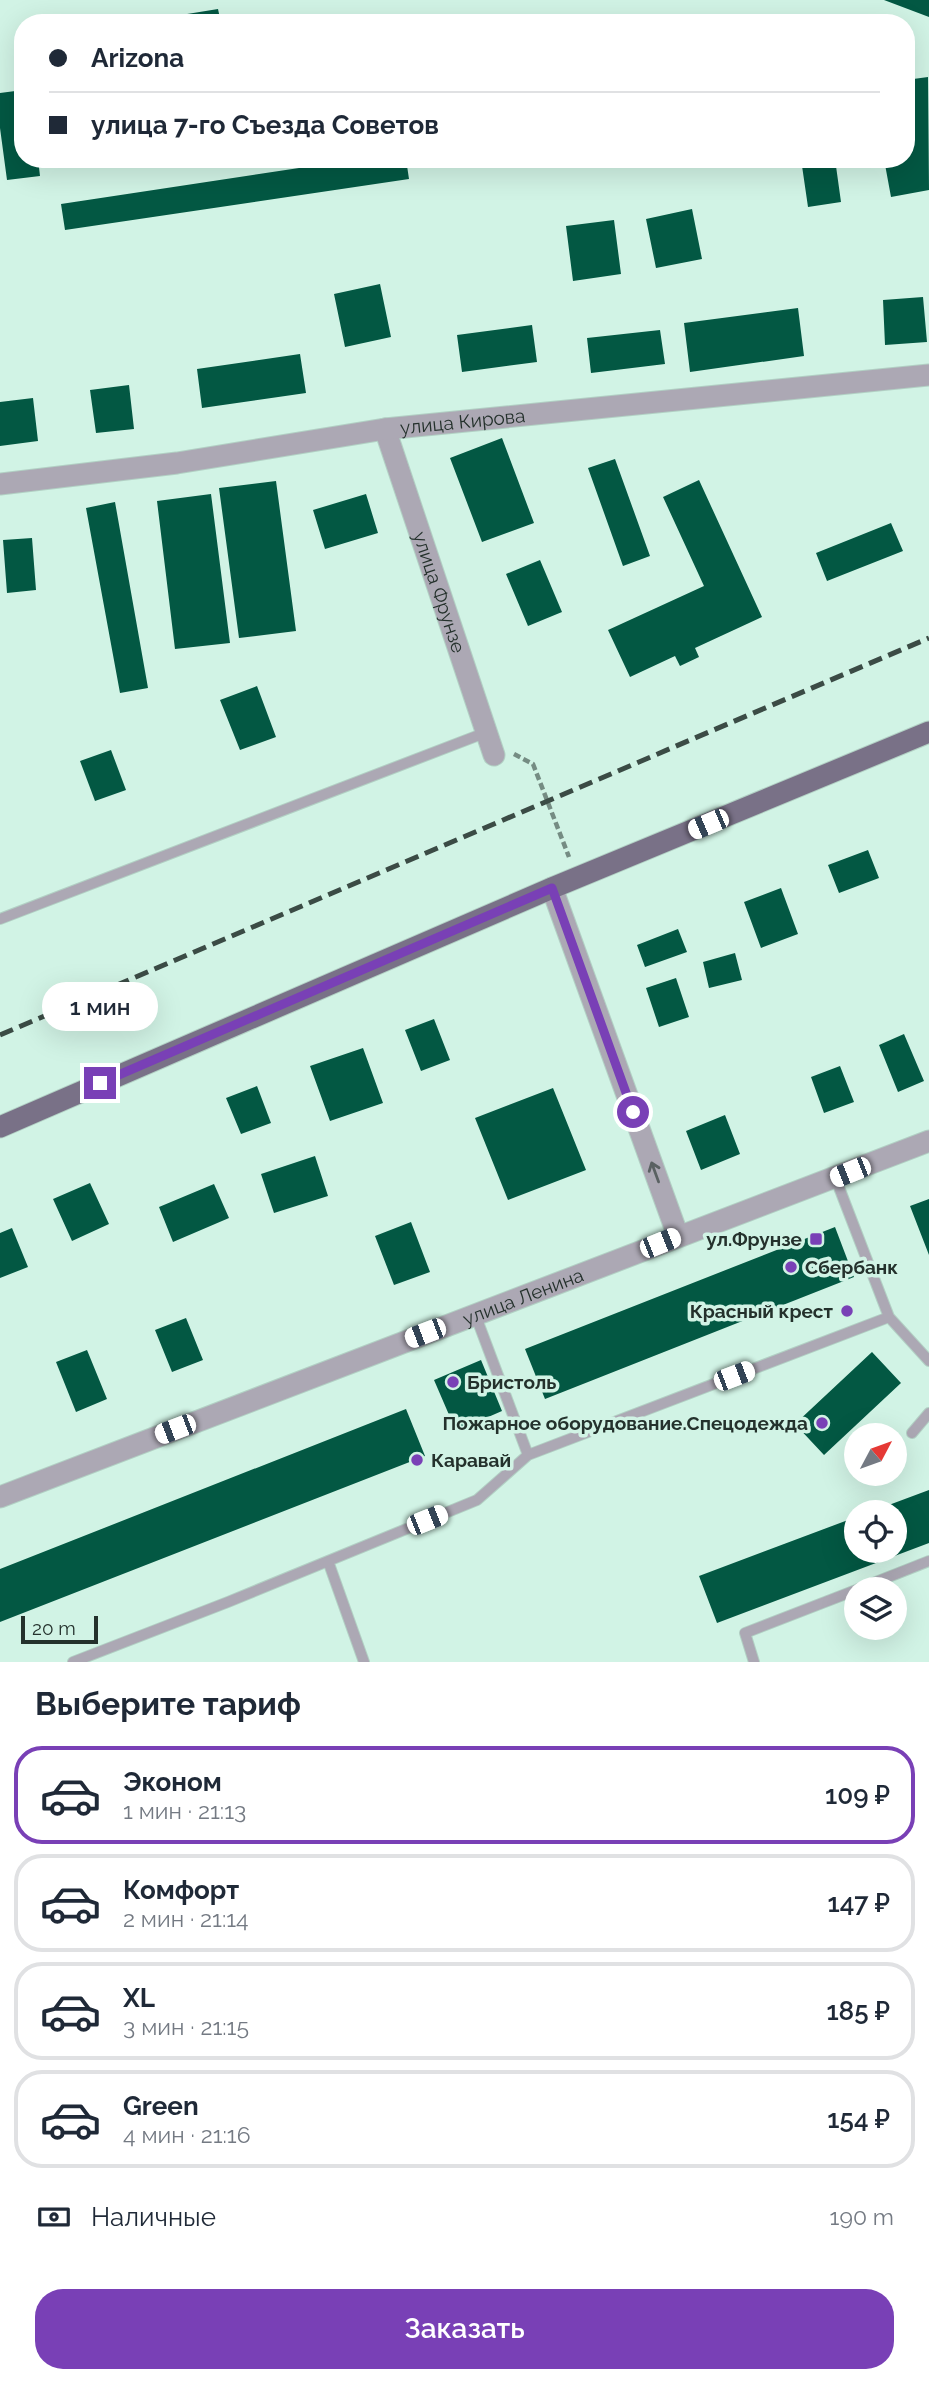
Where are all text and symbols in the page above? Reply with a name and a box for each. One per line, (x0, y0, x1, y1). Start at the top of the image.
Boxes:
text: Arizona (91, 43, 184, 73)
text: улица 7-го Съезда Советов (91, 110, 439, 140)
street label: улица Кирова (399, 404, 526, 438)
street label: улица Фрунзе (409, 529, 470, 656)
car (685, 806, 732, 842)
callout: 1 мин (42, 982, 158, 1030)
text: 1 мин (70, 993, 130, 1020)
route end (84, 1067, 116, 1099)
route start (617, 1096, 649, 1128)
car (827, 1154, 874, 1190)
one-way arrow (647, 1161, 660, 1183)
car (637, 1225, 684, 1261)
place label: ул.Фрунзе (706, 1228, 802, 1250)
marker: ул.Фрунзе (808, 1231, 824, 1247)
place label: Сбербанк (805, 1256, 898, 1278)
marker: Сбербанк (783, 1259, 799, 1275)
street label: улица Ленина (459, 1264, 586, 1330)
place label: Красный крест (690, 1300, 834, 1322)
marker: Красный крест (839, 1303, 855, 1319)
car (402, 1316, 449, 1350)
car (711, 1359, 758, 1393)
place label: Бристоль (467, 1371, 556, 1393)
marker: Бристоль (445, 1374, 461, 1390)
car (152, 1412, 199, 1446)
place label: Пожарное оборудование.Спецодежда (442, 1412, 808, 1434)
marker: Пожарное оборудование.Спецодежда (814, 1415, 830, 1431)
north arrow (844, 1423, 906, 1486)
map controls (844, 1423, 907, 1640)
place label: Каравай (431, 1449, 511, 1471)
marker: Каравай (409, 1452, 425, 1468)
button: locate (844, 1500, 907, 1563)
car (404, 1502, 451, 1538)
button: layers (844, 1577, 907, 1640)
scale bar (21, 1613, 98, 1645)
text: 20 m (32, 1617, 76, 1639)
text: Выберите тариф (35, 1685, 301, 1722)
icon: car (39, 1764, 102, 1827)
text: Эконом (123, 1767, 222, 1797)
text: 109 ₽ (825, 1780, 890, 1810)
text: 1 мин · 21:13 (123, 1797, 246, 1824)
icon: car (39, 1872, 102, 1935)
text: Комфорт (123, 1875, 239, 1905)
text: 147 ₽ (827, 1888, 890, 1918)
text: 2 мин · 21:14 (123, 1905, 249, 1932)
icon: car (39, 1980, 102, 2043)
text: XL (123, 1983, 155, 2013)
text: 185 ₽ (826, 1996, 890, 2026)
text: 3 мин · 21:15 (123, 2013, 249, 2040)
icon: car (39, 2088, 102, 2151)
text: Green (123, 2091, 199, 2121)
text: 154 ₽ (827, 2104, 890, 2134)
text: 4 мин · 21:16 (123, 2121, 251, 2148)
icon: cash (35, 2198, 73, 2236)
text: Наличные (91, 2202, 216, 2232)
text: 190 m (830, 2203, 894, 2230)
button: Заказать (35, 2289, 894, 2369)

